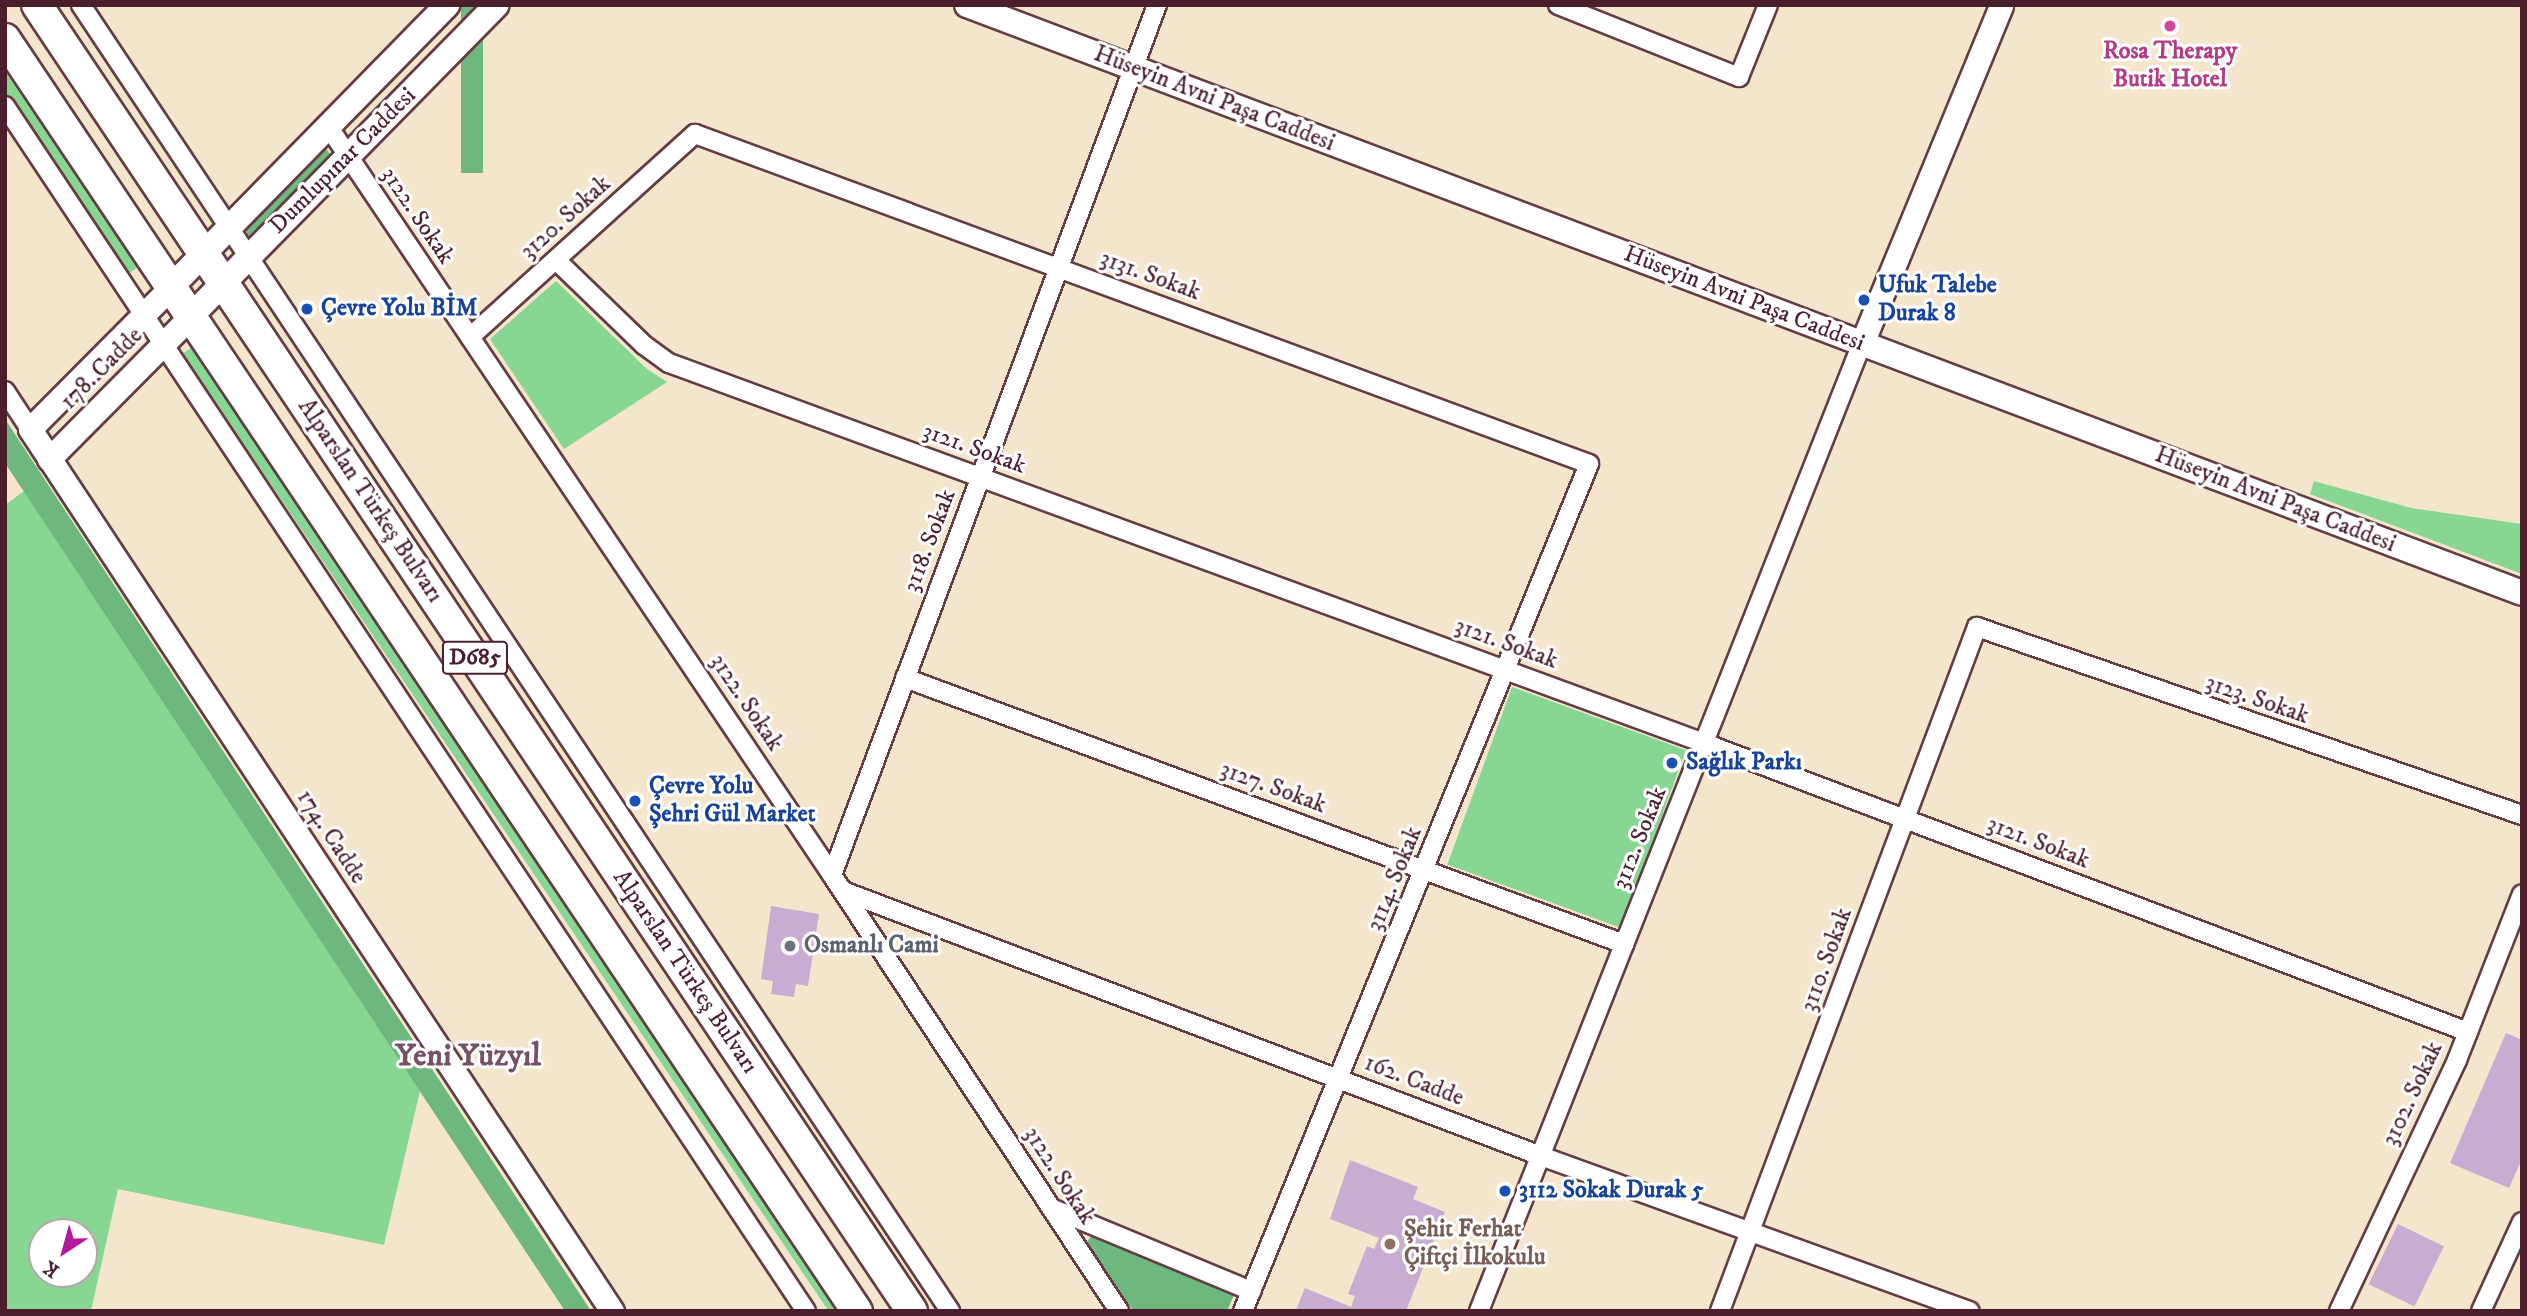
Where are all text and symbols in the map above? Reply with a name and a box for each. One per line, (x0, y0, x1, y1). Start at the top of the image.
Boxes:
marker: Rosa Therapy Butik Hotel (2162, 18, 2178, 34)
place label: Rosa Therapy Butik Hotel (2103, 38, 2237, 94)
street label: Hüseyin Avni Paşa Caddesi (1090, 40, 1338, 158)
street label: Dumlupınar Caddesi (264, 82, 422, 240)
street label: 3122. Sokak (374, 162, 460, 270)
street label: 3120. Sokak (515, 170, 617, 266)
street label: Hüseyin Avni Paşa Caddesi (1620, 240, 1868, 358)
street label: 3131. Sokak (1096, 245, 1204, 307)
place label: Ufuk Talebe Durak 8 (1878, 272, 1997, 328)
marker: Ufuk Talebe Durak 8 (1856, 292, 1872, 308)
place label: Çevre Yolu BİM (321, 295, 478, 323)
marker: Çevre Yolu BİM (299, 301, 315, 317)
street label: 178. Cadde (55, 322, 149, 416)
street label: Alparslan Türkeş Bulvarı (291, 394, 449, 608)
street label: 3121. Sokak (919, 417, 1029, 481)
street label: Hüseyin Avni Paşa Caddesi (2151, 441, 2399, 559)
street label: 3118. Sokak (897, 486, 963, 596)
street label: 3121. Sokak (1451, 612, 1561, 676)
road number: D685 (442, 638, 508, 678)
street label: 3122. Sokak (703, 649, 789, 757)
street label: 3123. Sokak (2201, 669, 2313, 731)
place label: Sağlık Parkı (1686, 749, 1802, 777)
marker: Sağlık Parkı (1664, 755, 1680, 771)
street label: 3127. Sokak (1216, 756, 1330, 820)
place label: Çevre Yolu Şehri Gül Market (649, 773, 815, 829)
street label: 3112. Sokak (1606, 783, 1674, 893)
street label: 174. Cadde (290, 785, 372, 889)
marker: Çevre Yolu Şehri Gül Market (627, 793, 643, 809)
street label: 3121. Sokak (1983, 810, 2093, 876)
street label: 3114. Sokak (1361, 823, 1429, 935)
street label: Alparslan Türkeş Bulvarı (606, 865, 764, 1079)
street label: 3110. Sokak (1795, 904, 1859, 1016)
place label: Osmanlı Cami (804, 932, 939, 960)
marker: Osmanlı Cami (782, 938, 798, 954)
district label: Yeni Yüzyıl (395, 1037, 541, 1075)
street label: 3102. Sokak (2376, 1037, 2450, 1151)
street label: 162. Cadde (1360, 1049, 1468, 1113)
street label: 3122. Sokak (1017, 1122, 1101, 1230)
place label: 3112 Sokak Durak 5 (1519, 1177, 1703, 1205)
marker: 3112 Sokak Durak 5 (1497, 1183, 1513, 1199)
place label: Şehit Ferhat Çiftçi İlkokulu (1404, 1216, 1545, 1272)
north arrow (28, 1218, 98, 1288)
marker: Şehit Ferhat Çiftçi İlkokulu (1382, 1236, 1398, 1252)
text: K (39, 1256, 64, 1282)

